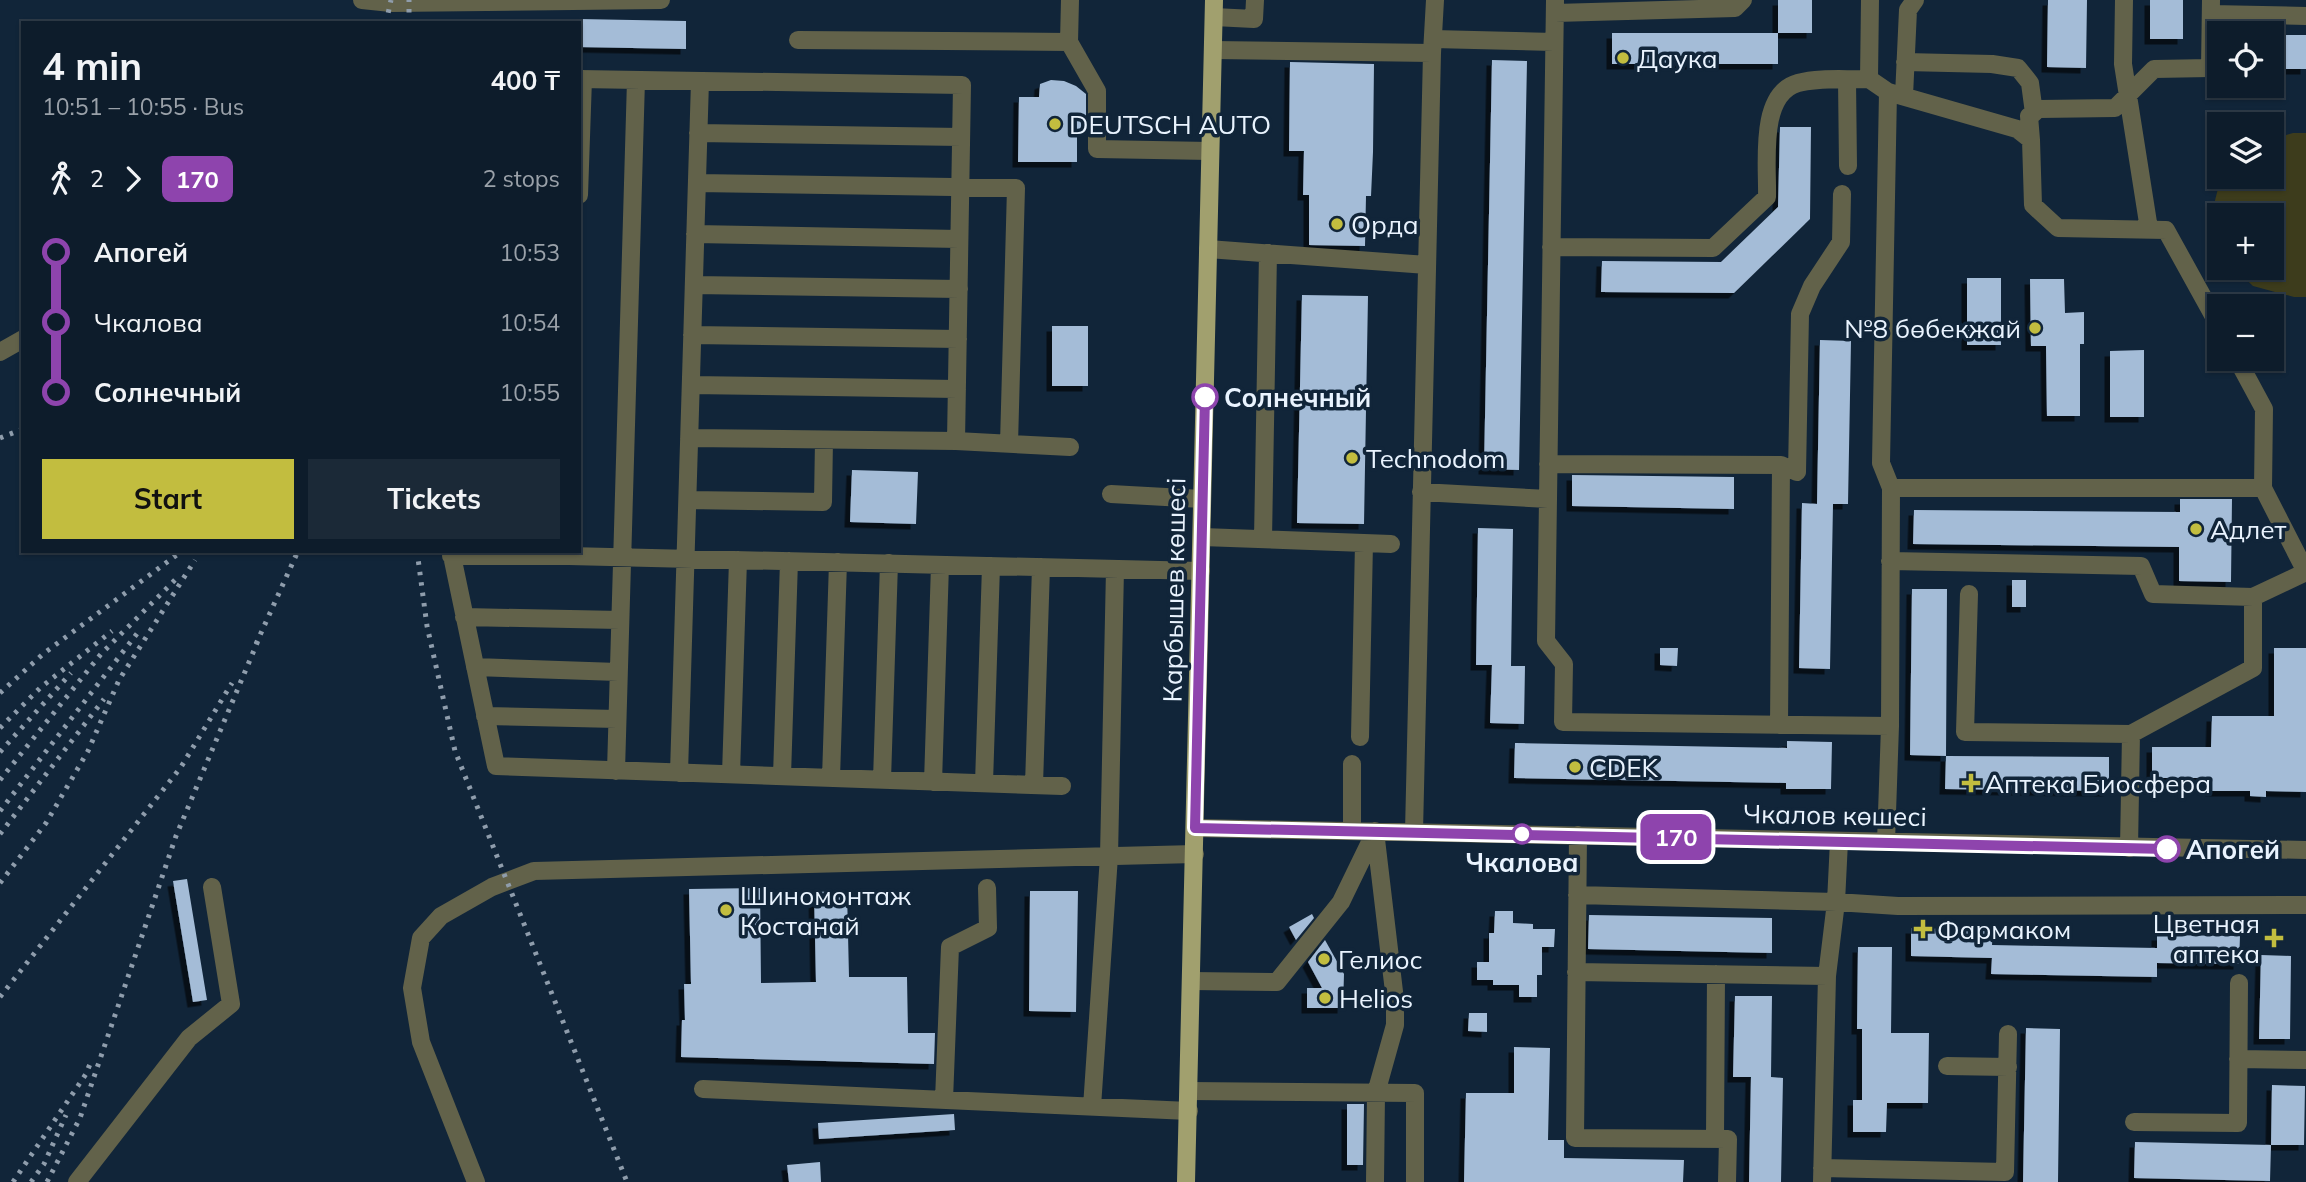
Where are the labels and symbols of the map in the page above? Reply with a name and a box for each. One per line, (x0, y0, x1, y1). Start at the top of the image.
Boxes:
place label: Даука (1637, 42, 1718, 75)
marker: Даука (1615, 50, 1631, 66)
place label: DEUTSCH AUTO (1069, 108, 1271, 141)
marker: DEUTSCH AUTO (1047, 116, 1063, 132)
place label: Орда (1351, 208, 1419, 241)
marker: Орда (1329, 216, 1345, 232)
place label: №8 бөбекжай (1844, 312, 2021, 345)
marker: №8 бөбекжай (2027, 320, 2043, 336)
place label: Солнечный (1224, 381, 1371, 414)
marker: Солнечный (1192, 384, 1218, 410)
place label: Technodom (1366, 442, 1505, 475)
marker: Technodom (1344, 450, 1360, 466)
street label: Карбышев көшесі (1156, 477, 1192, 703)
place label: Адлет (2210, 513, 2287, 546)
marker: Адлет (2188, 521, 2204, 537)
place label: CDEK (1589, 751, 1658, 784)
marker: CDEK (1567, 759, 1583, 775)
place label: Аптека Биосфера (1985, 767, 2211, 800)
marker: Аптека Биосфера (1963, 775, 1979, 791)
street label: Чкалов көшесі (1743, 797, 1927, 833)
line badge: 170 (1636, 814, 1716, 860)
marker: Чкалова (1512, 824, 1532, 844)
place label: Апогей (2186, 833, 2280, 866)
marker: Апогей (2154, 836, 2180, 862)
place label: Чкалова (1466, 846, 1578, 879)
place label: Шиномонтаж Костанай (740, 879, 911, 942)
marker: Шиномонтаж Костанай (718, 902, 734, 918)
place label: Цветная аптека (2153, 907, 2260, 970)
place label: Фармаком (1937, 913, 2071, 946)
marker: Фармаком (1915, 921, 1931, 937)
marker: Цветная аптека (2266, 930, 2282, 946)
place label: Гелиос (1338, 943, 1423, 976)
marker: Гелиос (1316, 951, 1332, 967)
place label: Helios (1339, 982, 1413, 1015)
marker: Helios (1317, 990, 1333, 1006)

